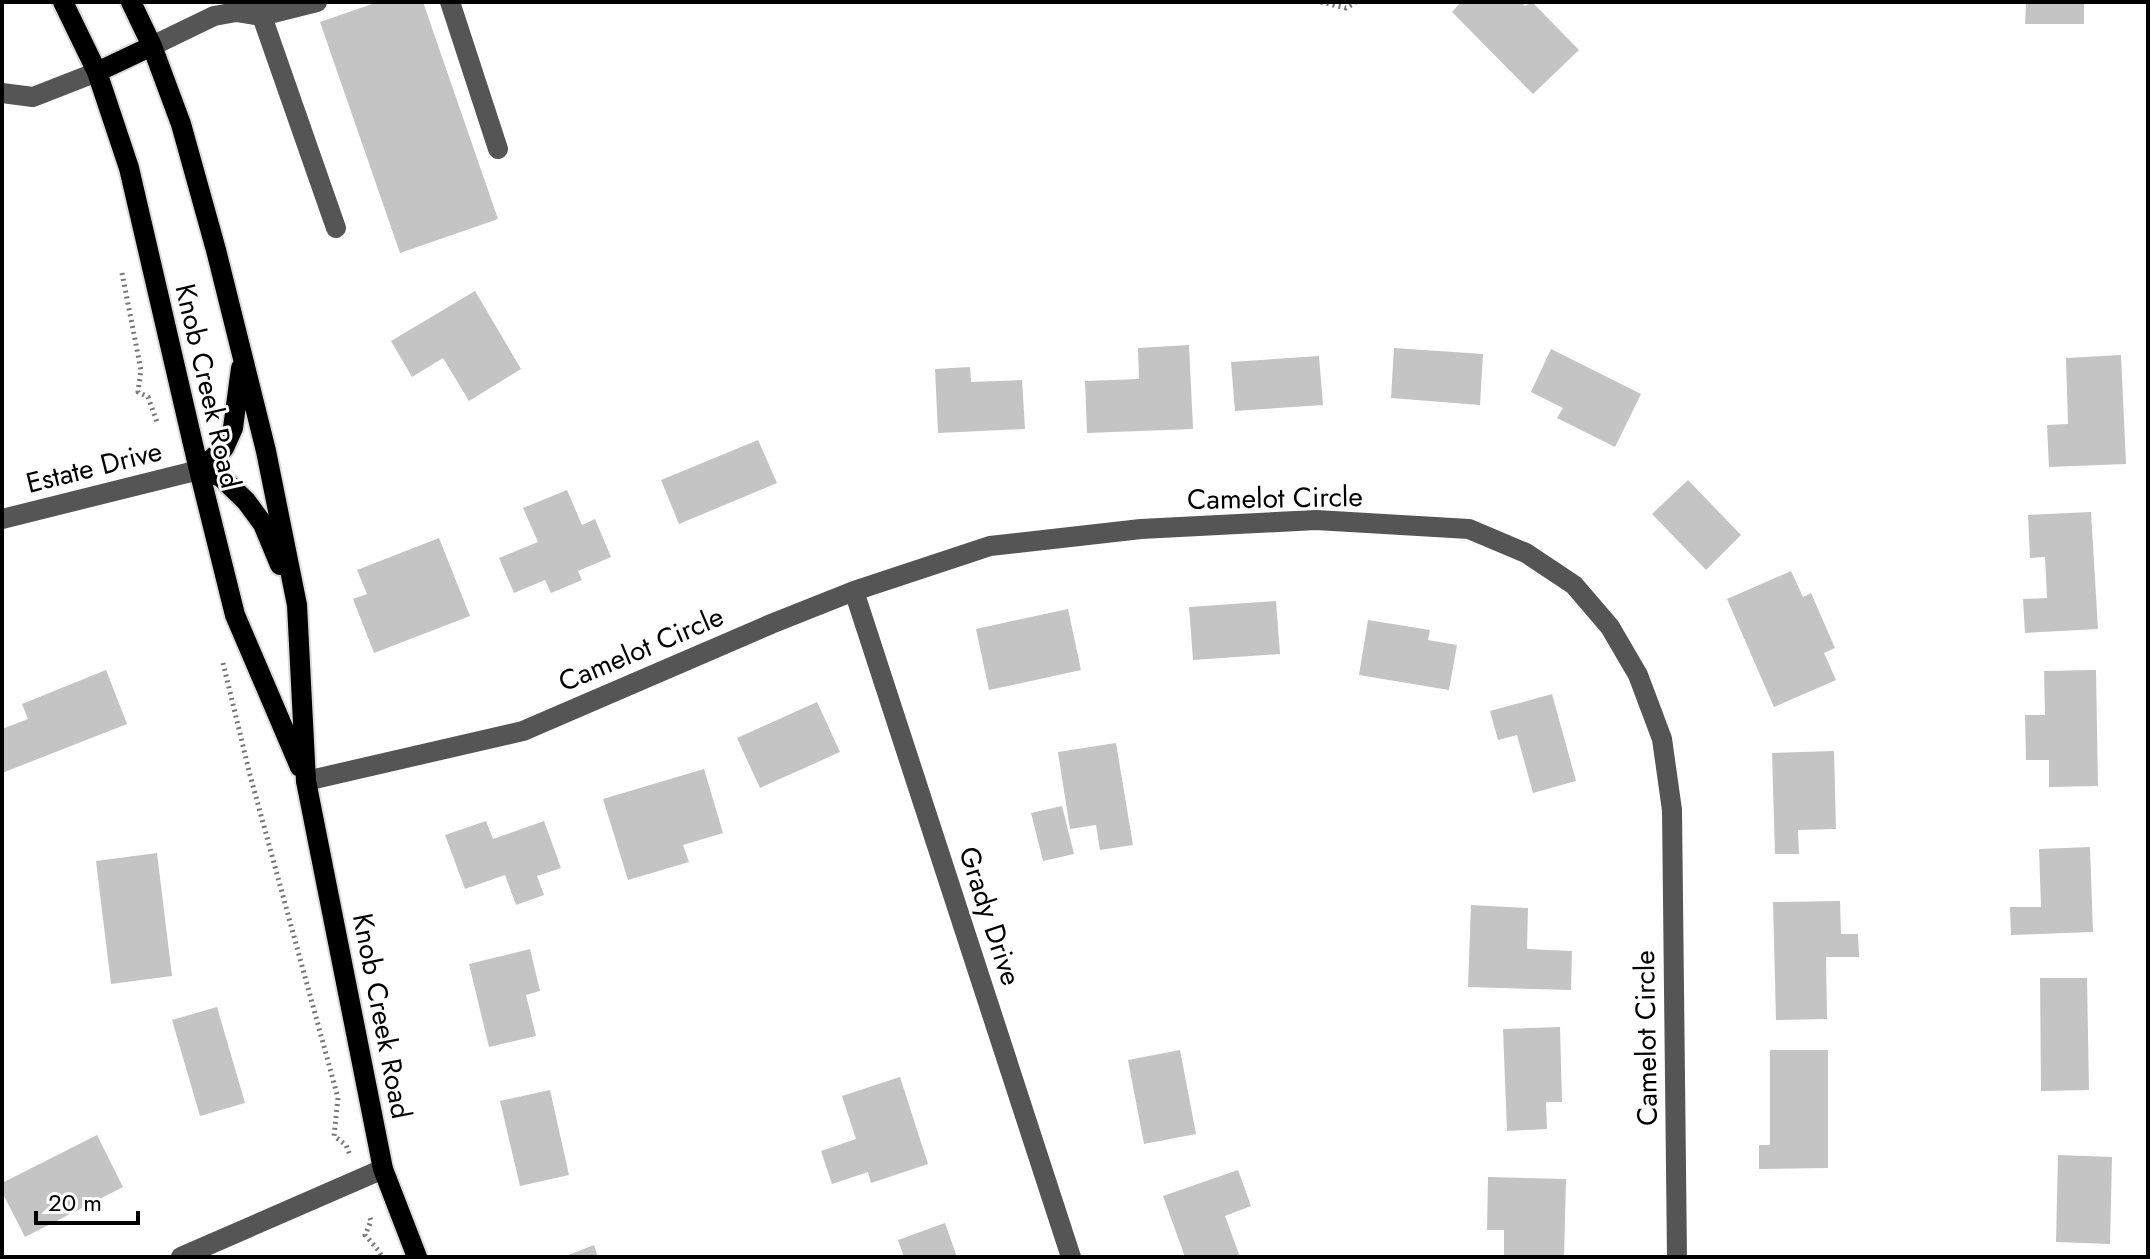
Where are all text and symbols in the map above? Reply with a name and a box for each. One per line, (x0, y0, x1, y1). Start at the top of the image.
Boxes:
street label: Knob Creek Road (165, 280, 251, 492)
street label: Estate Drive (22, 430, 166, 504)
street label: Camelot Circle (1187, 476, 1363, 520)
street label: Camelot Circle (552, 596, 730, 702)
street label: Grady Drive (948, 841, 1032, 991)
street label: Knob Creek Road (342, 910, 422, 1122)
street label: Camelot Circle (1624, 950, 1668, 1126)
scale bar (36, 1175, 138, 1225)
text: 20 m (48, 1185, 102, 1220)

